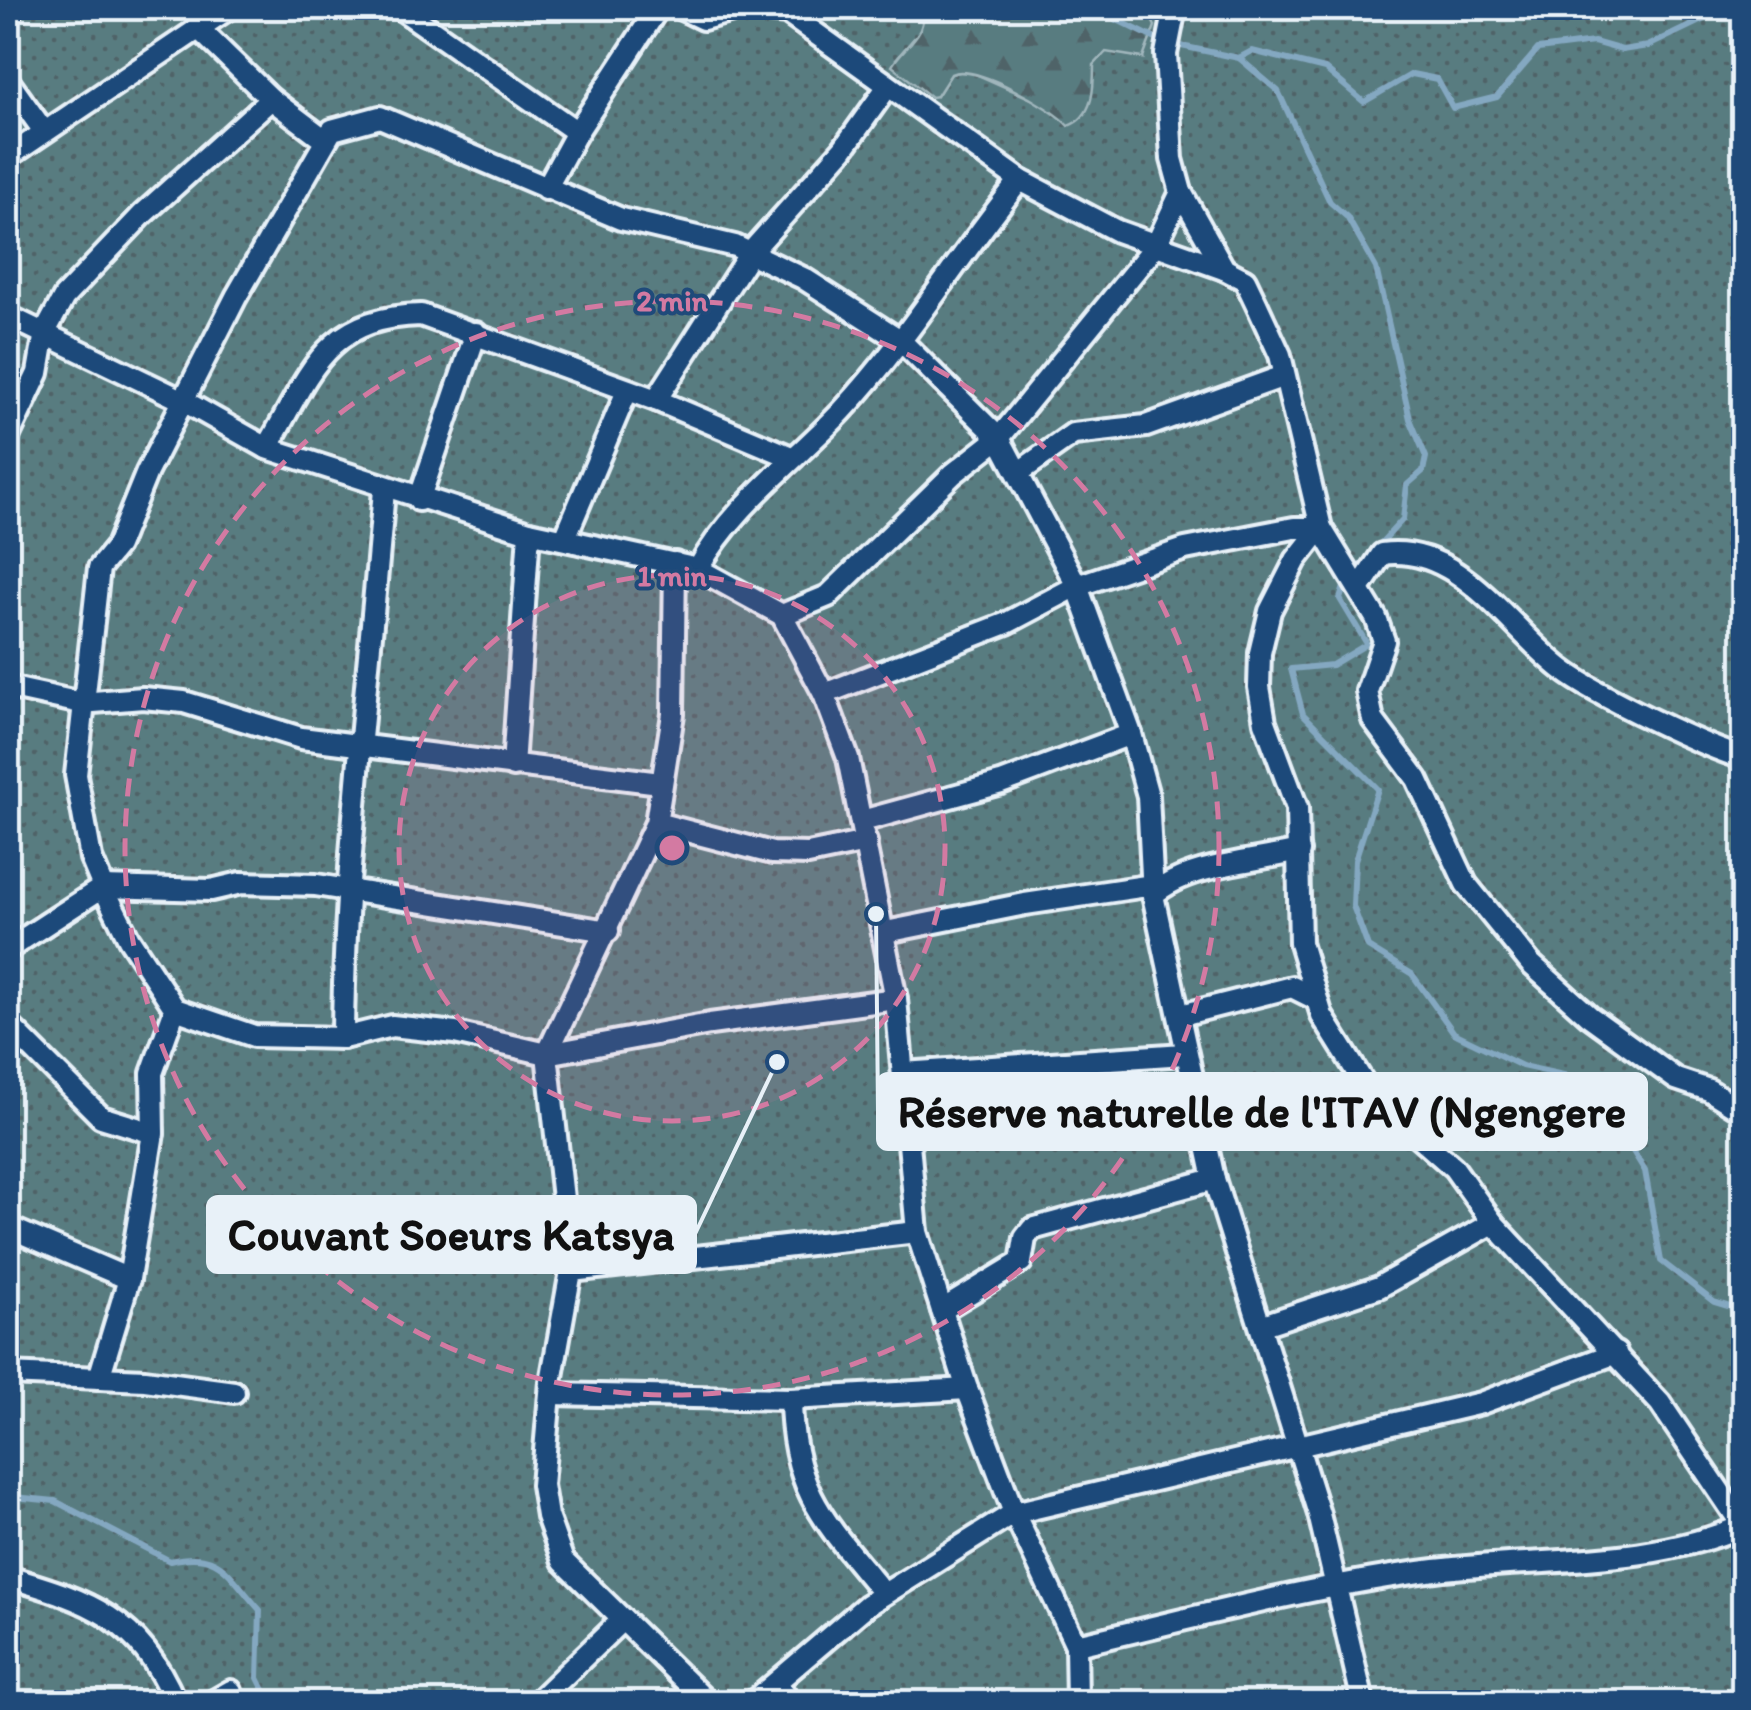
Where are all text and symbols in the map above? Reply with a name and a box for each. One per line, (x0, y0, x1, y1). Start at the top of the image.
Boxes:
text: 2 min (636, 282, 709, 319)
text: 1 min (637, 557, 708, 594)
centre of rings (654, 830, 690, 866)
callout: Réserve naturelle de l'ITAV (Ngengere (878, 1074, 1646, 1149)
text: Réserve naturelle de l'ITAV (Ngengere (898, 1084, 1626, 1138)
callout: Couvant Soeurs Katsya (208, 1197, 695, 1272)
text: Couvant Soeurs Katsya (228, 1207, 674, 1261)

